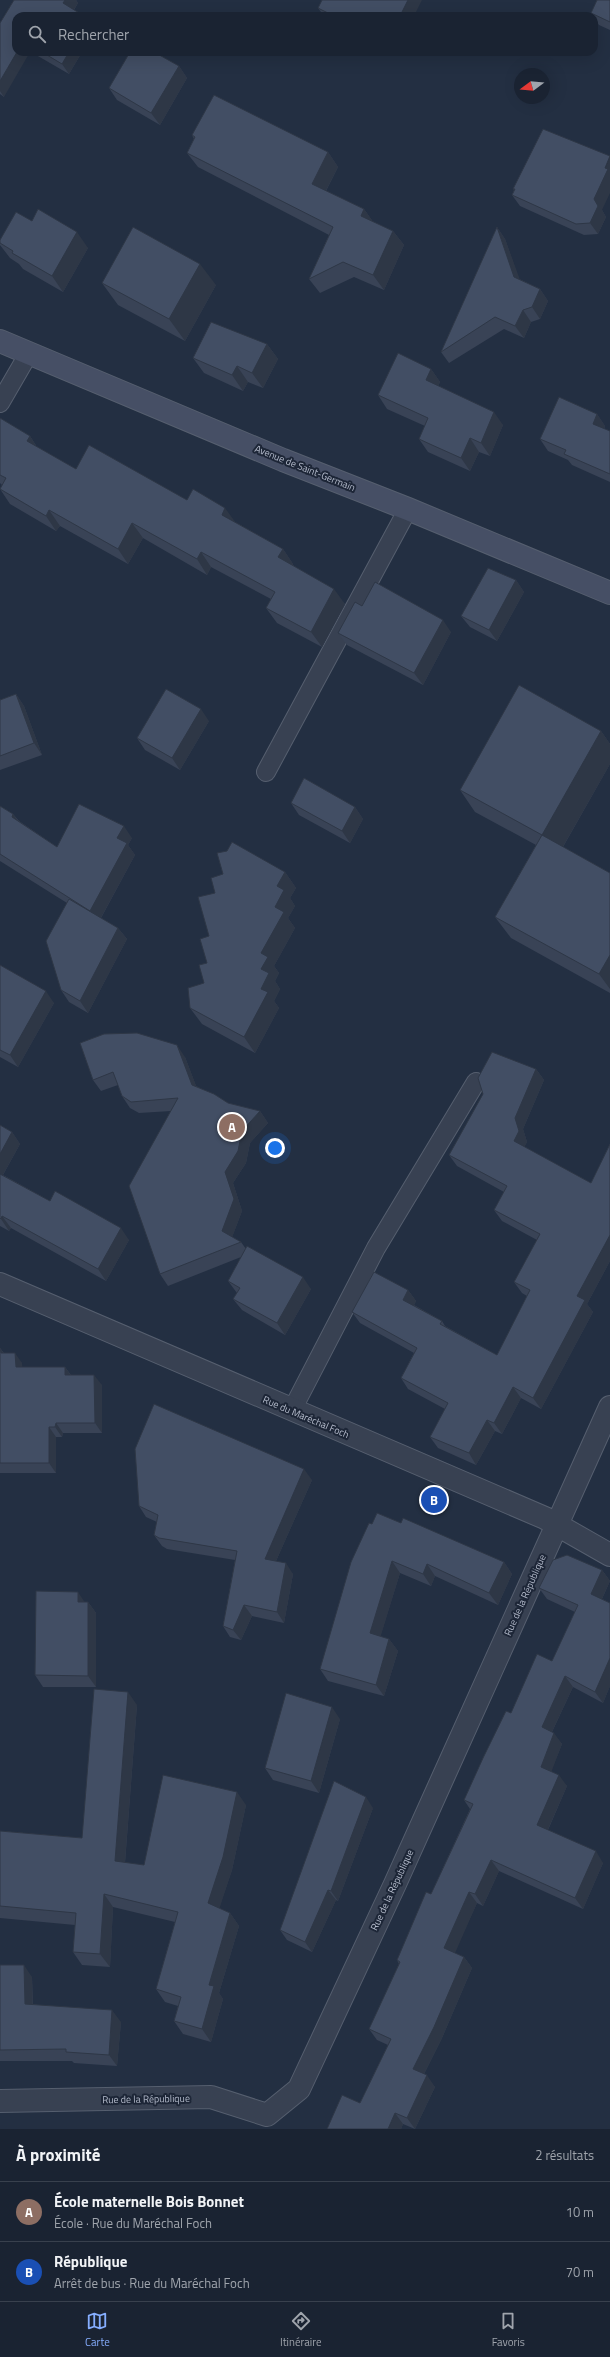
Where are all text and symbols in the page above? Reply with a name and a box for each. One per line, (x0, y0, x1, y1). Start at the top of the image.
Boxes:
search box (12, 12, 598, 56)
icon: search (26, 23, 48, 45)
text: Rechercher (58, 23, 129, 46)
north arrow (514, 68, 550, 104)
street label: Avenue de Saint-Germain (252, 441, 358, 495)
pin: A (219, 1112, 245, 1142)
your location (265, 1138, 285, 1158)
street label: Rue du Maréchal Foch (260, 1392, 352, 1442)
pin: B (421, 1485, 447, 1515)
street label: Rue de la République (500, 1552, 550, 1638)
street label: Rue de la République (367, 1847, 417, 1933)
street label: Rue de la République (102, 2091, 190, 2107)
text: À proximité (16, 2142, 100, 2168)
text: 2 résultats (535, 2145, 594, 2165)
text: École maternelle Bois Bonnet (54, 2190, 244, 2213)
text: A (25, 2202, 33, 2222)
text: 10 m (566, 2202, 594, 2222)
text: École · Rue du Maréchal Foch (54, 2213, 212, 2233)
text: République (54, 2250, 127, 2273)
text: B (25, 2262, 33, 2282)
text: 70 m (566, 2262, 594, 2282)
text: Arrêt de bus · Rue du Maréchal Foch (54, 2273, 250, 2293)
tab: Carte (85, 2310, 110, 2350)
tab: Itinéraire (280, 2310, 321, 2350)
tab: Favoris (492, 2310, 525, 2350)

